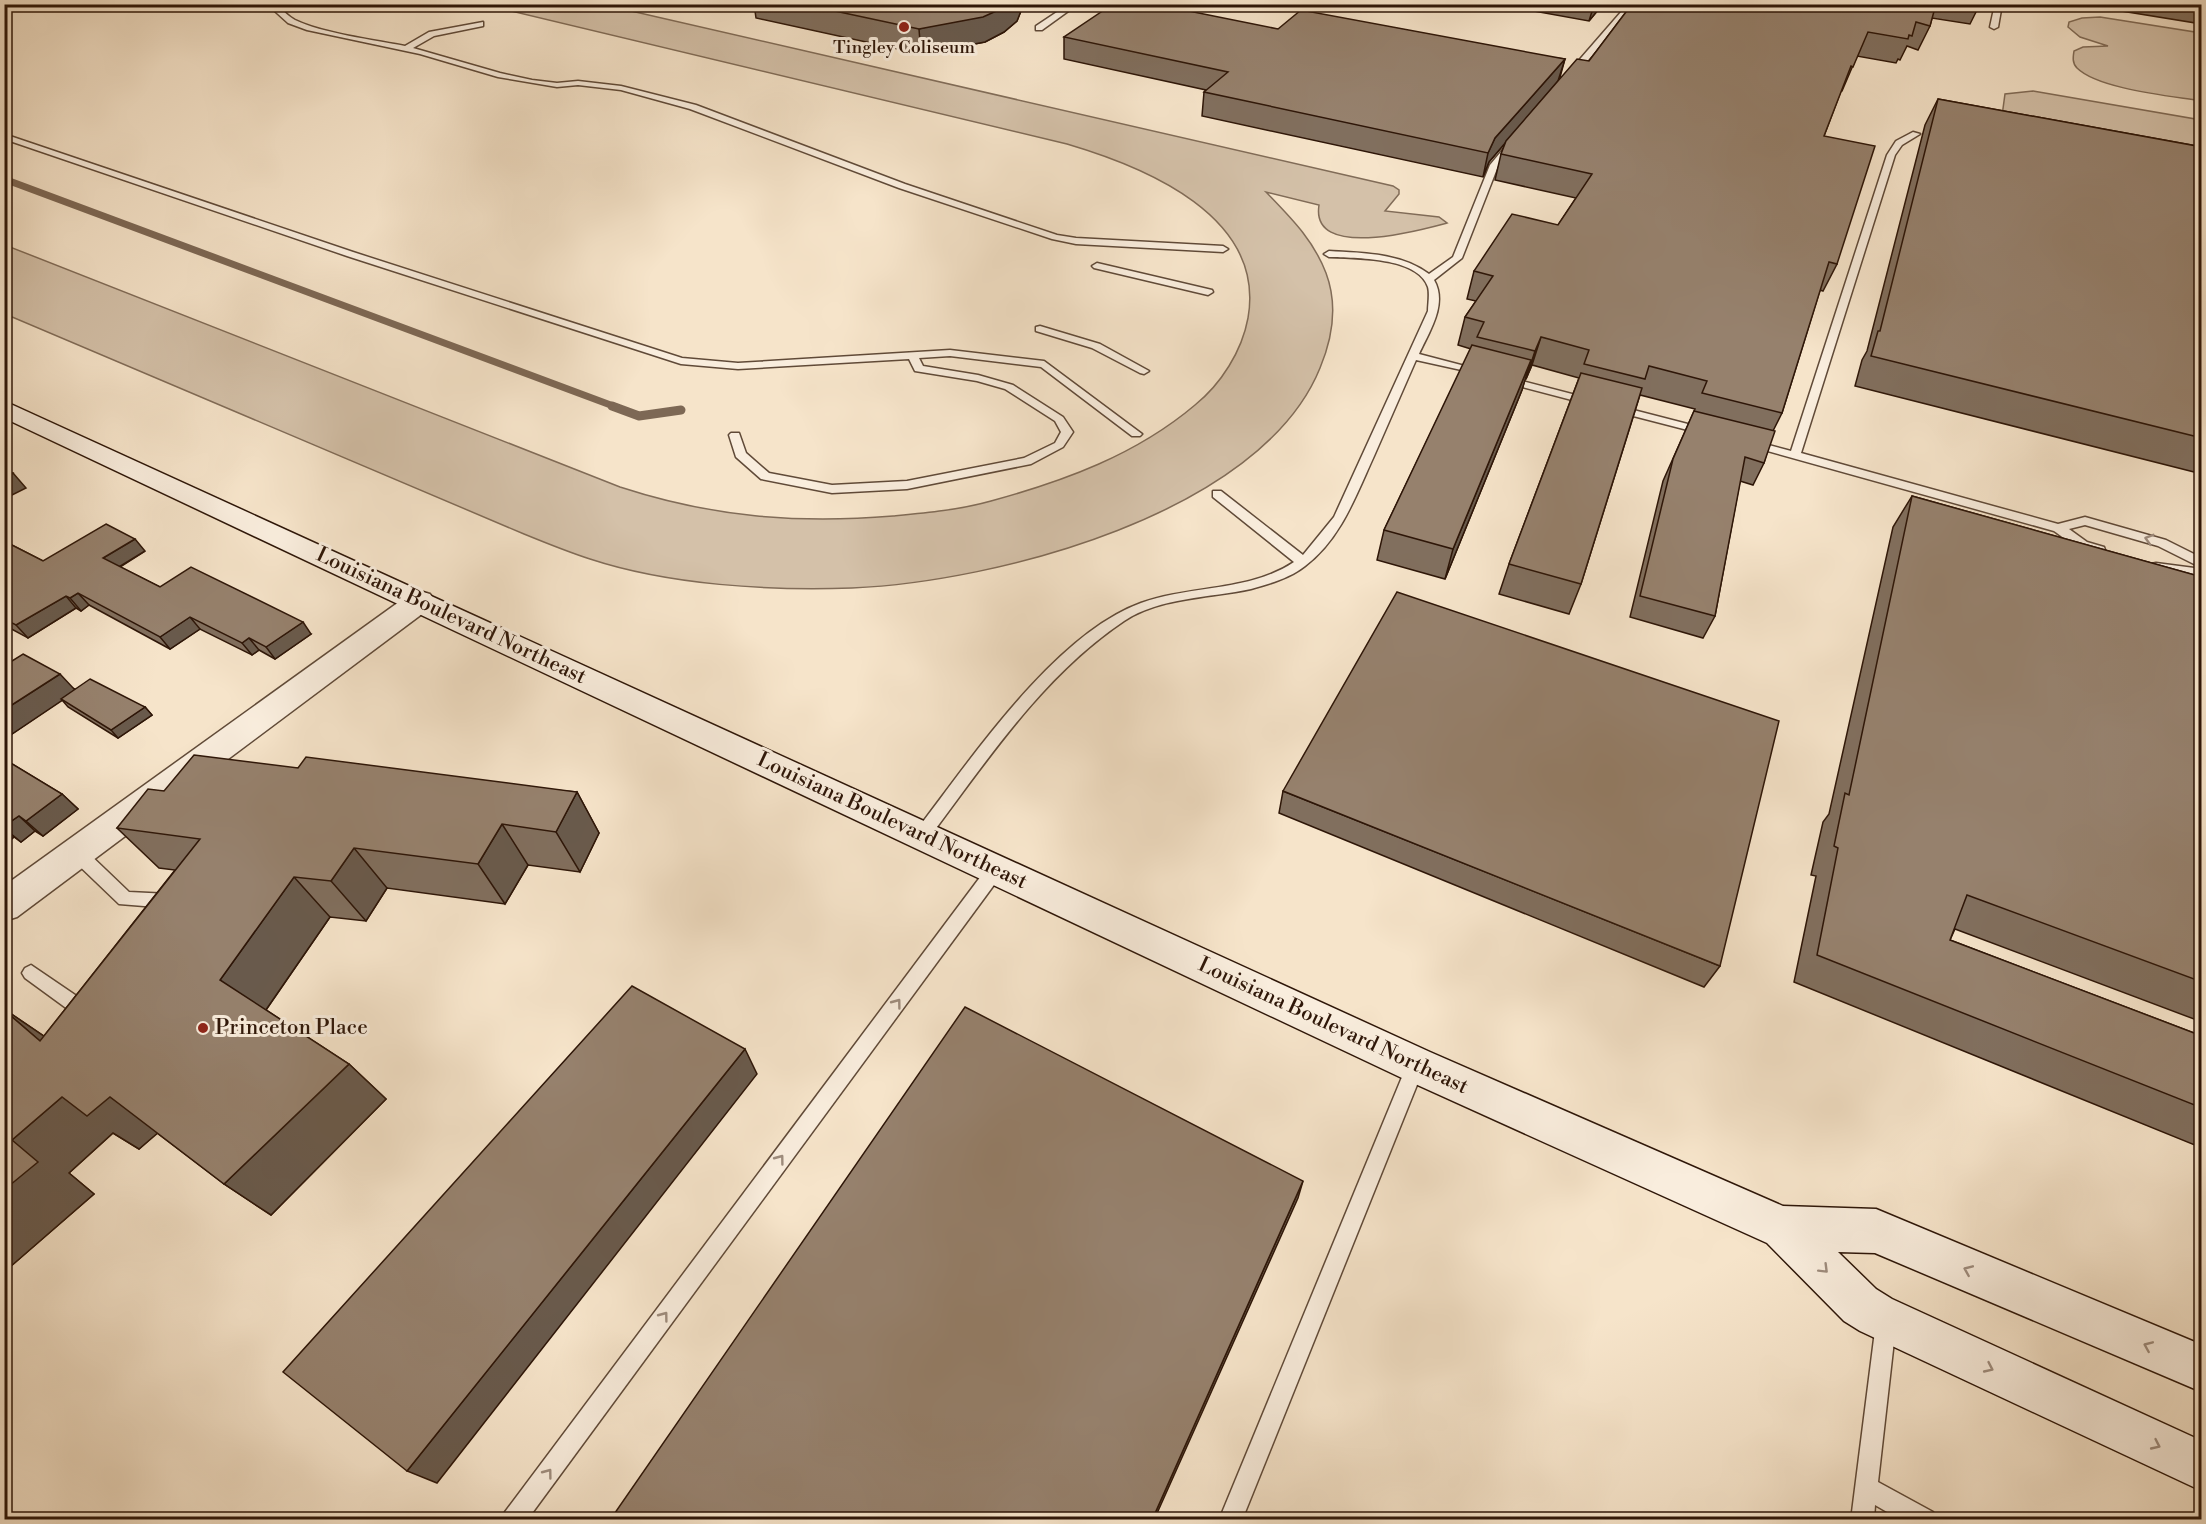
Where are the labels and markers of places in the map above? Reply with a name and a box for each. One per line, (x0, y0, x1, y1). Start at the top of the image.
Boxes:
marker: Tingley Coliseum (897, 20, 911, 34)
place label: Tingley Coliseum (833, 36, 975, 59)
place label: Princeton Place (215, 1015, 368, 1041)
marker: Princeton Place (196, 1021, 210, 1035)

